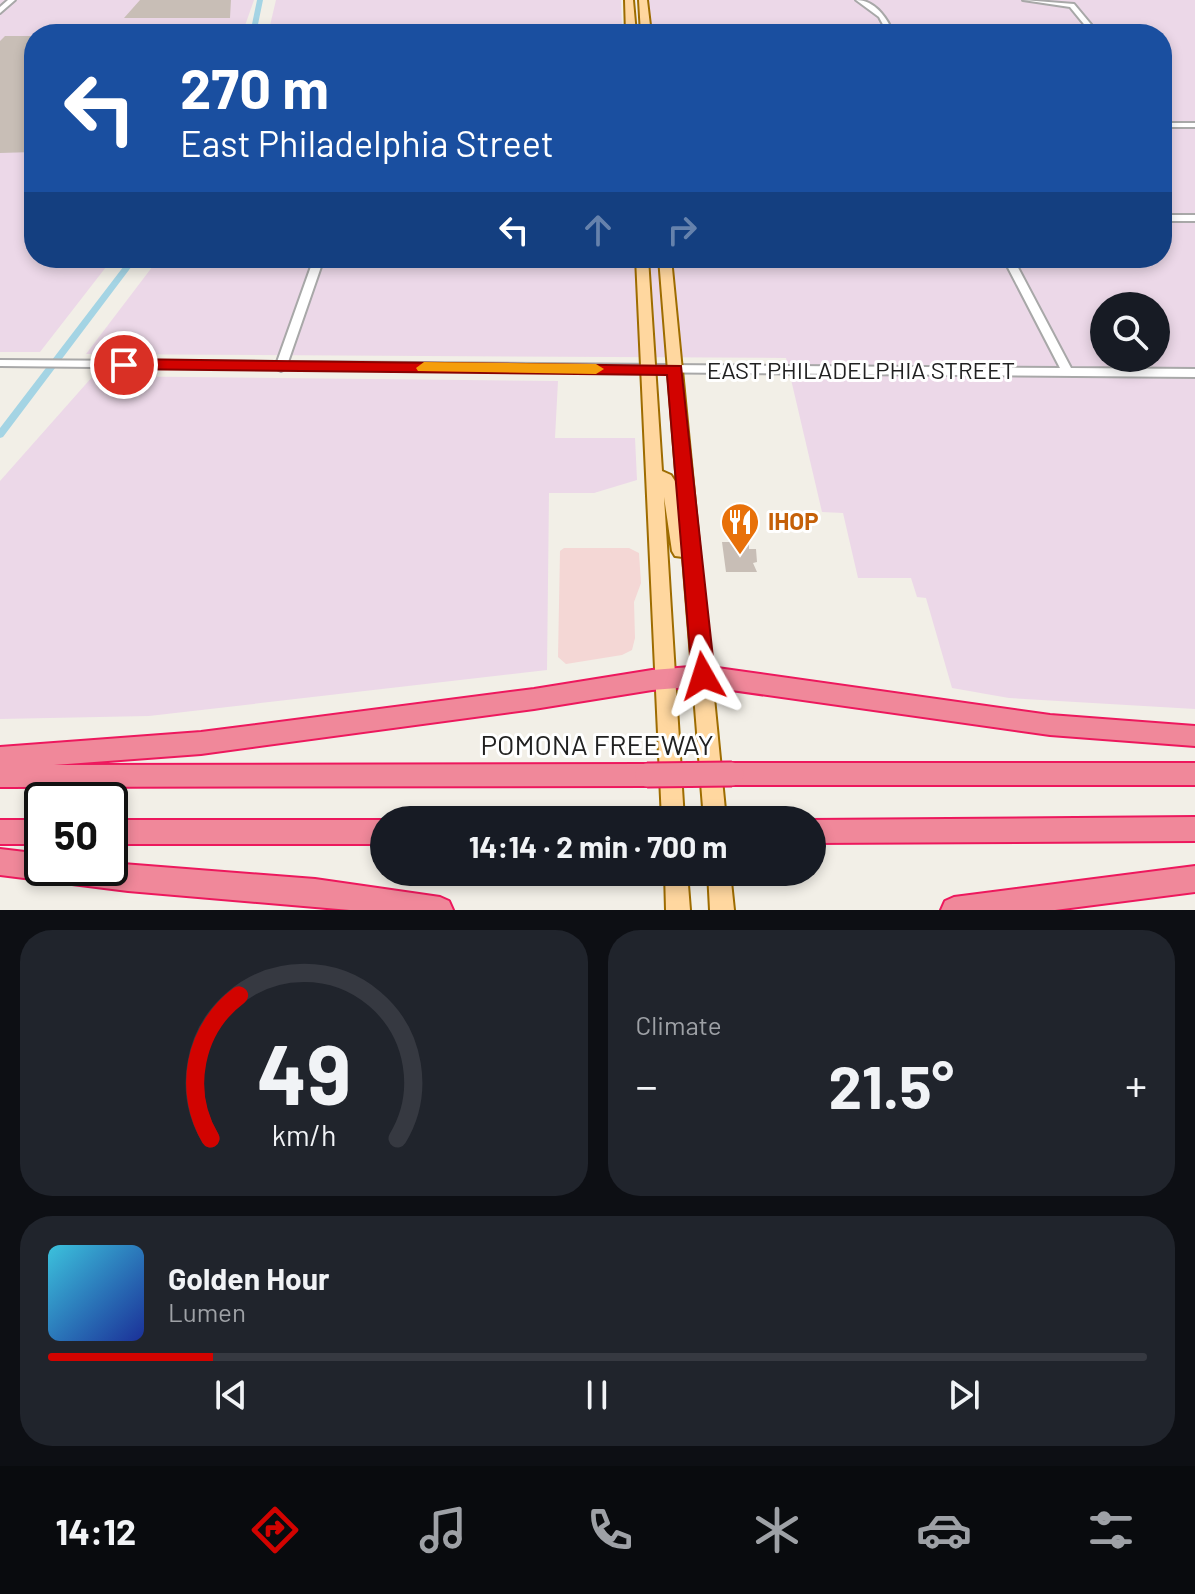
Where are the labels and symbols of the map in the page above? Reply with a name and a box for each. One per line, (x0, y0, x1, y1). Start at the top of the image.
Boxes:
pin (90, 331, 158, 399)
street label: EAST PHILADELPHIA STREET (707, 355, 1015, 384)
restaurant icon: IHOP (719, 501, 761, 556)
place label: IHOP (768, 506, 819, 535)
position arrow (661, 634, 745, 718)
street label: POMONA FREEWAY (480, 727, 714, 761)
speed limit sign: 50 (24, 782, 128, 886)

